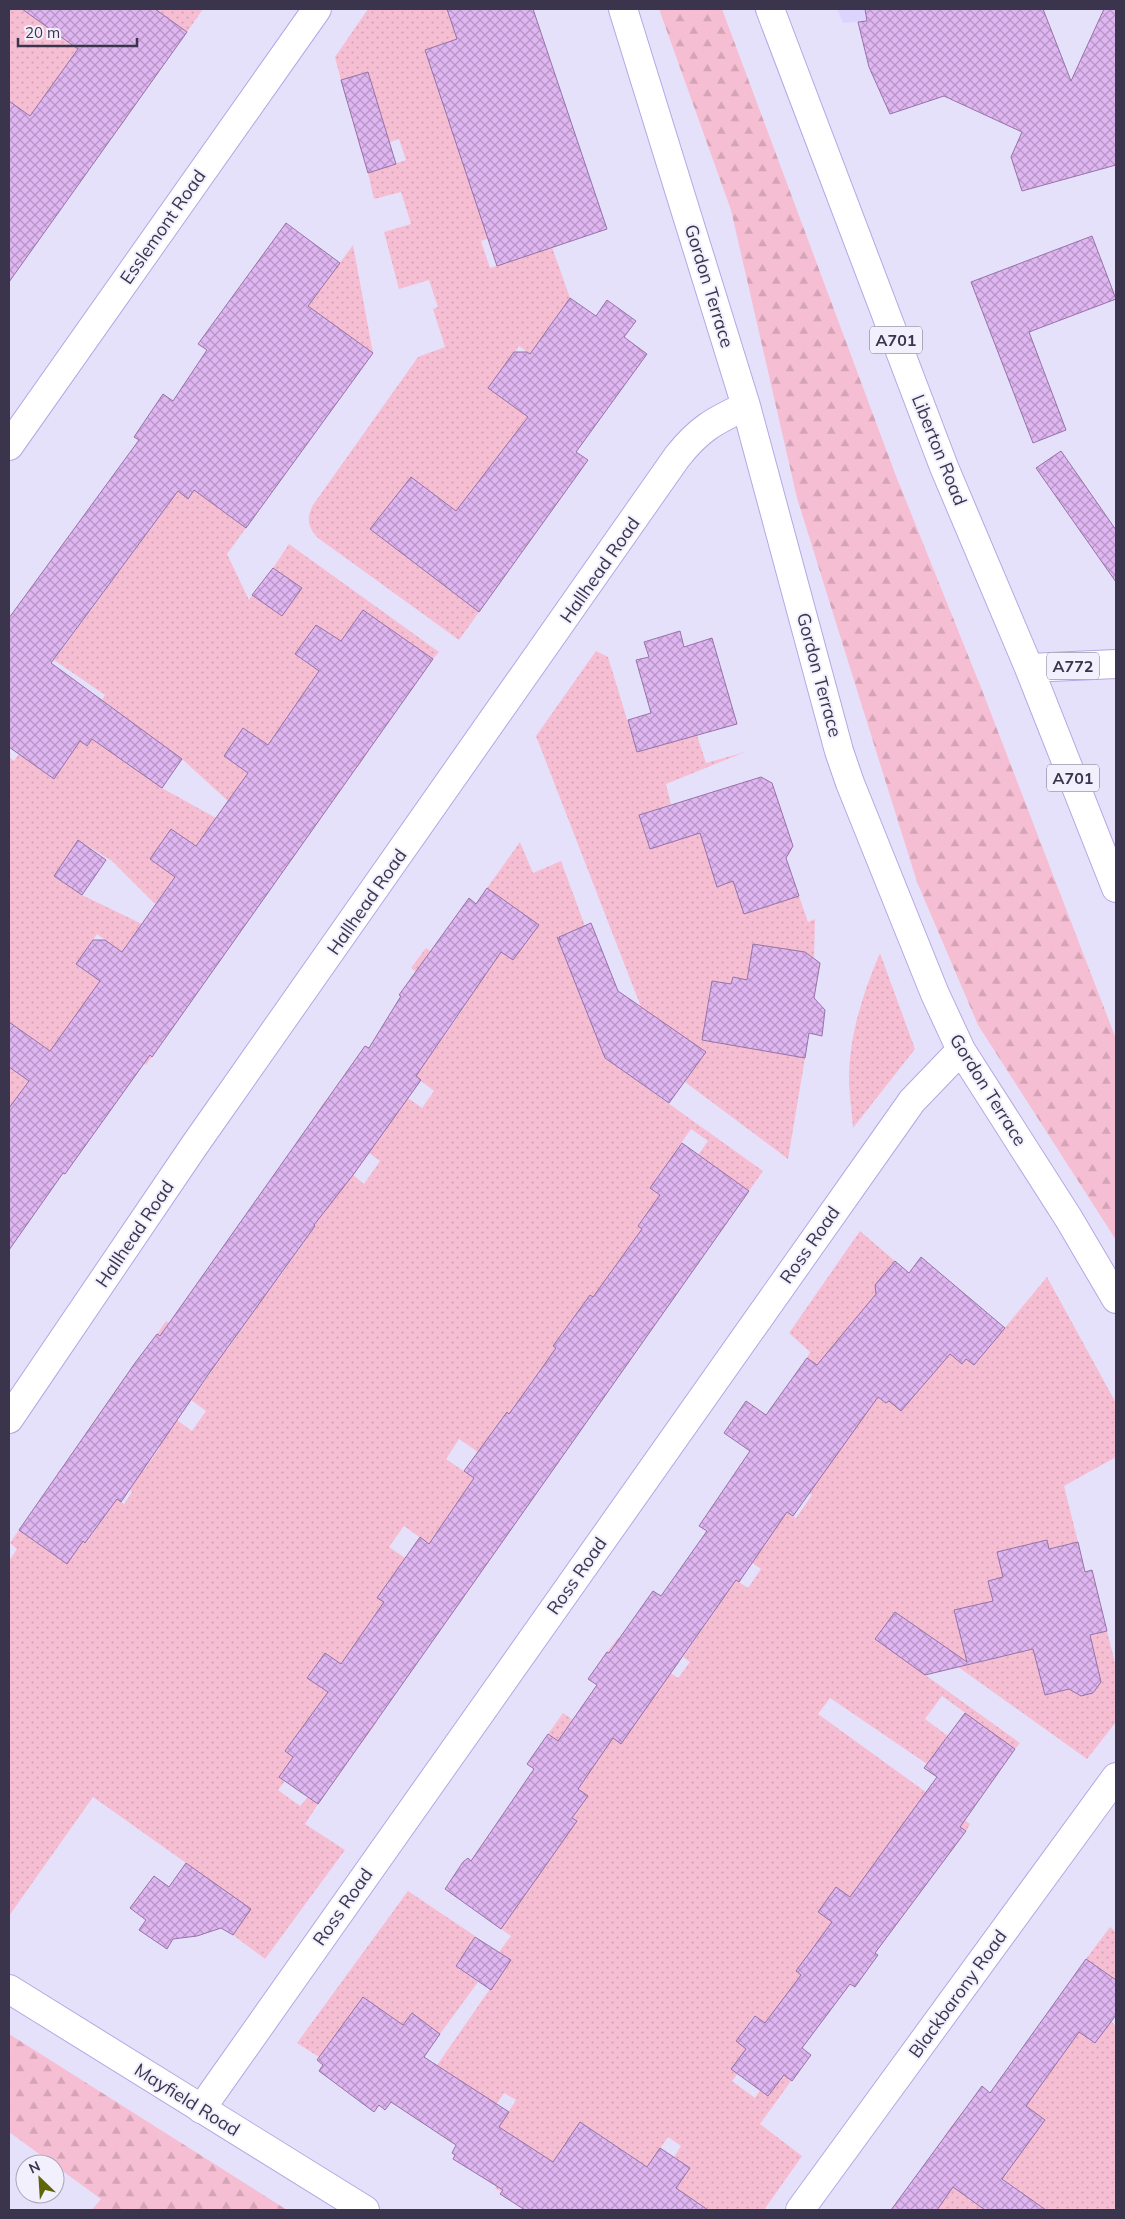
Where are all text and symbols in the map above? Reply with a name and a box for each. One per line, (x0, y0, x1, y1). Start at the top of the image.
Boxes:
scale bar (18, 15, 136, 47)
text: 20 m (25, 23, 60, 42)
street label: Esslemont Road (115, 165, 210, 288)
street label: Gordon Terrace (680, 221, 739, 350)
road number: A701 (870, 326, 922, 354)
street label: Liberton Road (907, 391, 972, 509)
street label: Hallhead Road (555, 512, 645, 627)
street label: Gordon Terrace (792, 610, 847, 740)
road number: A772 (1047, 652, 1099, 679)
road number: A701 (1047, 764, 1099, 791)
street label: Hallhead Road (322, 844, 412, 959)
street label: Gordon Terrace (945, 1029, 1032, 1150)
street label: Hallhead Road (90, 1176, 179, 1292)
street label: Ross Road (775, 1202, 845, 1288)
street label: Ross Road (542, 1533, 612, 1619)
street label: Ross Road (308, 1864, 378, 1950)
street label: Blackbarony Road (903, 1925, 1012, 2062)
street label: Mayfield Road (130, 2058, 244, 2141)
north arrow (15, 2154, 65, 2204)
text: N (26, 2157, 43, 2178)

